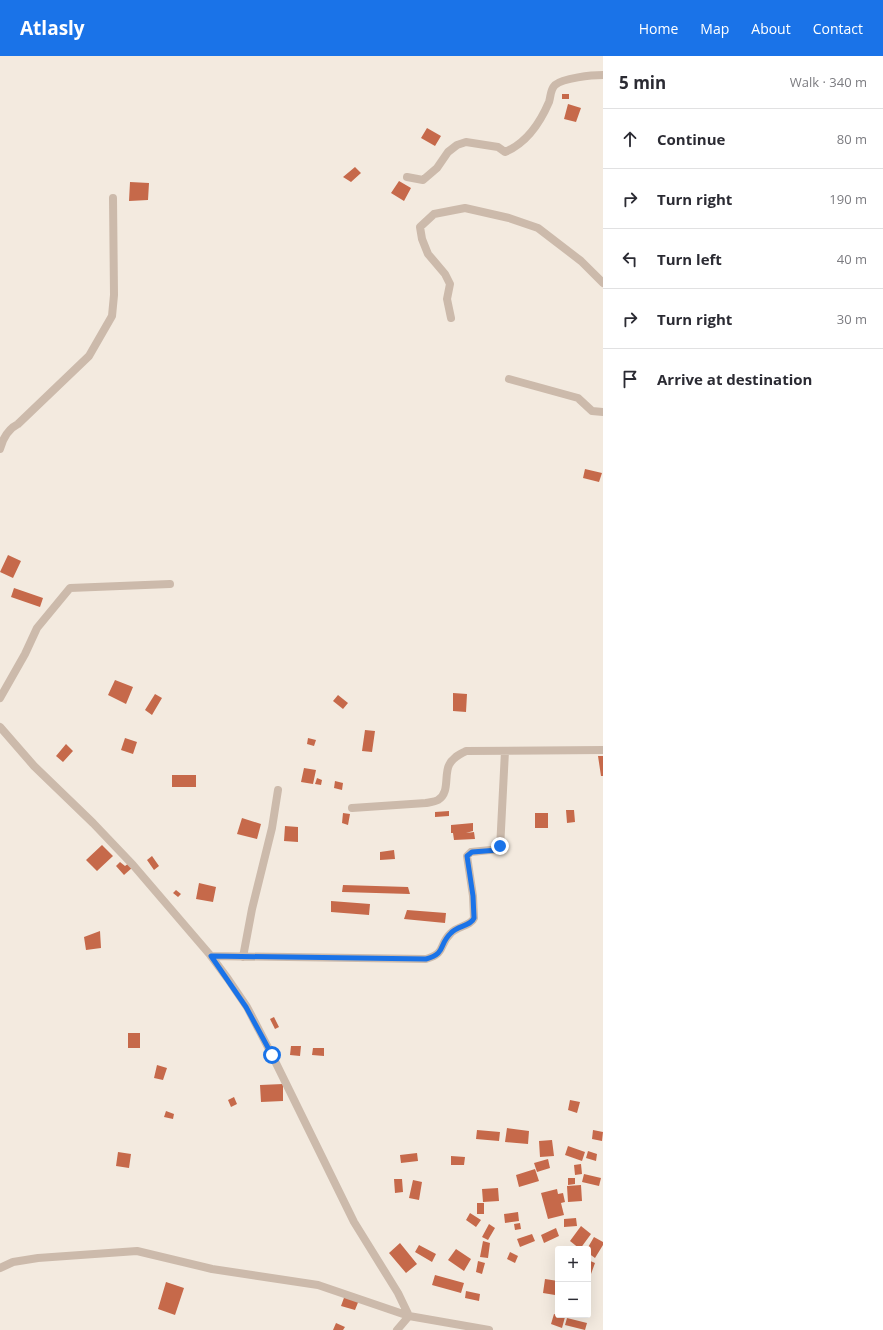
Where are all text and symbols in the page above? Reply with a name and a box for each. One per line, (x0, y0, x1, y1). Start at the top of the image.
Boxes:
text: Atlasly (20, 15, 85, 41)
text: Home (639, 19, 678, 38)
text: Map (700, 19, 729, 38)
text: About (751, 19, 791, 38)
text: Contact (813, 19, 863, 38)
text: 5 min (619, 71, 666, 94)
text: Walk · 340 m (790, 73, 867, 91)
icon: ahead (619, 128, 641, 150)
text: Continue (657, 129, 725, 149)
text: 80 m (837, 130, 867, 148)
icon: right (619, 188, 641, 210)
text: Turn right (657, 189, 732, 209)
text: 190 m (829, 190, 867, 208)
icon: left (619, 248, 641, 270)
text: Turn left (657, 249, 722, 269)
text: 40 m (837, 250, 867, 268)
icon: right (619, 308, 641, 330)
text: Turn right (657, 309, 732, 329)
text: 30 m (837, 310, 867, 328)
icon: arrive (619, 368, 641, 390)
text: Arrive at destination (657, 369, 812, 389)
route end (491, 837, 509, 855)
route start (263, 1046, 281, 1064)
map controls (555, 1246, 591, 1318)
button: + (555, 1246, 591, 1282)
button: − (555, 1282, 591, 1318)

